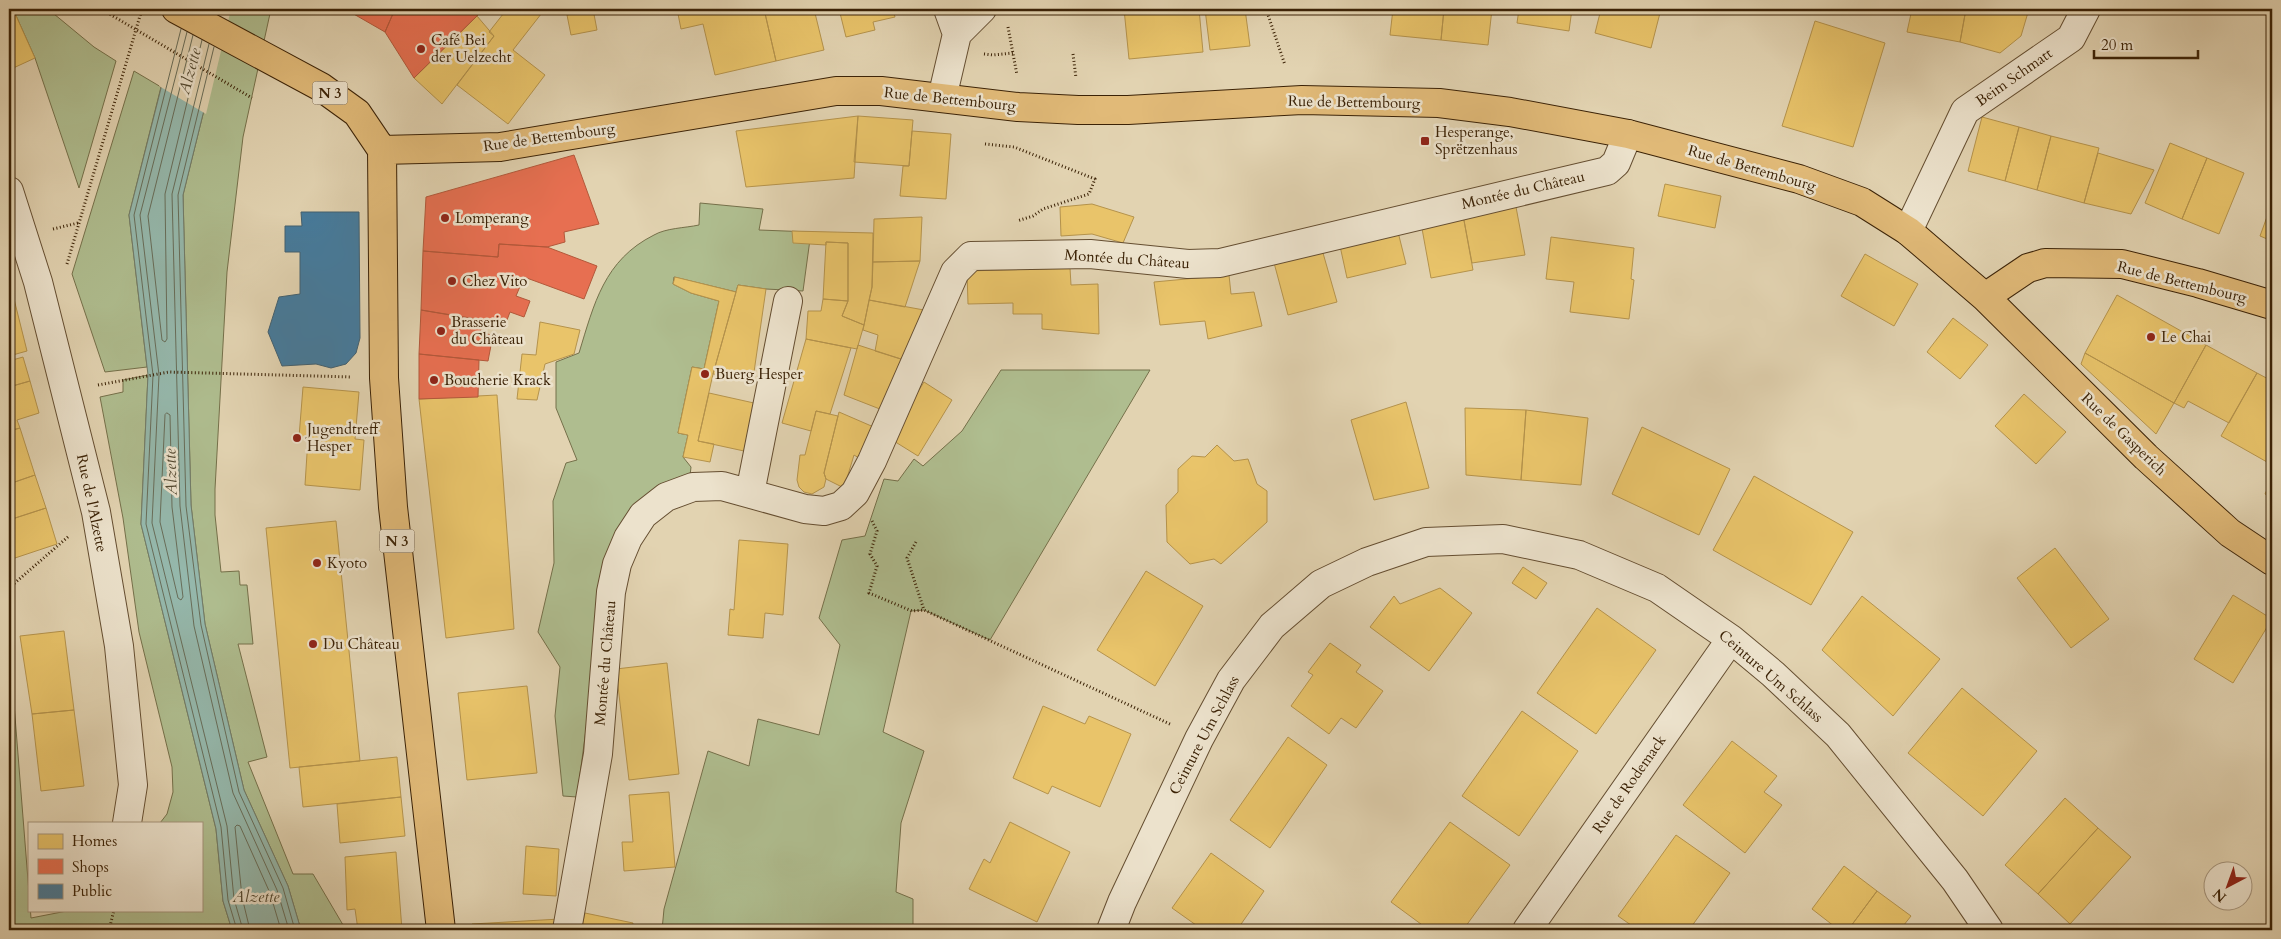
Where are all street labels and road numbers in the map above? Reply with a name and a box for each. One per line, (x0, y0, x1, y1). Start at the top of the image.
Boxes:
street label: Beim Schmatt (1972, 43, 2056, 111)
road number: N 3 (312, 82, 348, 105)
street label: Rue de Bettembourg (883, 82, 1018, 116)
street label: Rue de Bettembourg (1288, 91, 1421, 113)
street label: Rue de Bettembourg (482, 118, 617, 156)
street label: Rue de Bettembourg (1686, 140, 1819, 196)
street label: Montée du Château (1459, 166, 1587, 214)
street label: Montée du Château (1064, 245, 1190, 273)
street label: Rue de Bettembourg (2115, 256, 2249, 308)
street label: Rue de Gasperich (2077, 388, 2172, 480)
street label: Rue de l'Alzette (72, 452, 112, 554)
road number: N 3 (380, 530, 414, 552)
street label: Montée du Château (590, 599, 620, 727)
street label: Ceinture Um Schlass (1715, 625, 1827, 727)
street label: Ceinture Um Schlass (1164, 672, 1244, 798)
street label: Rue de Rodemack (1588, 731, 1670, 837)

